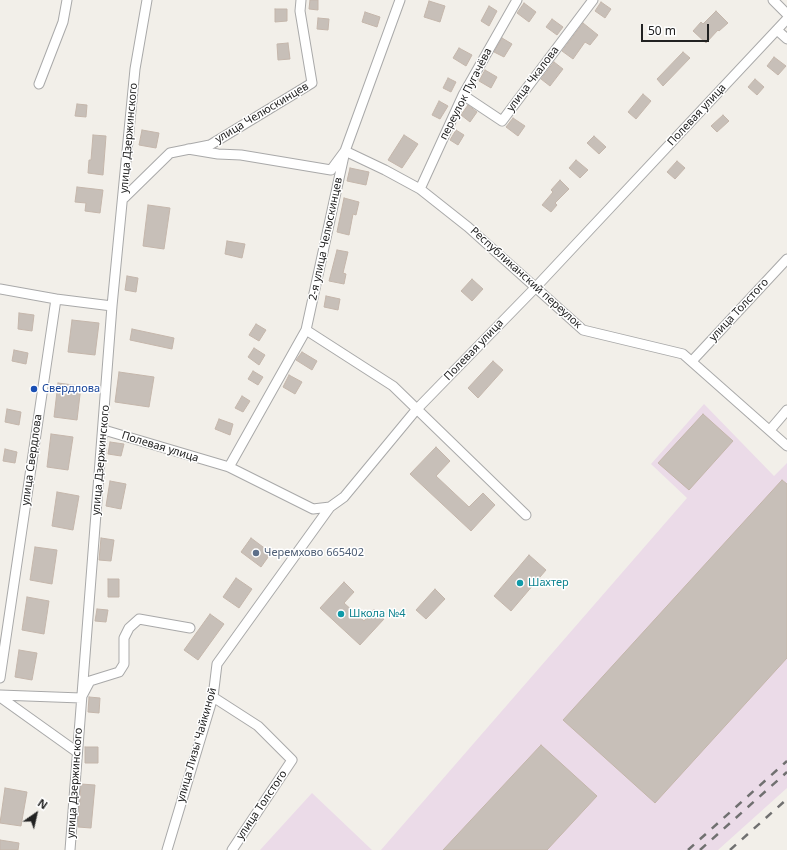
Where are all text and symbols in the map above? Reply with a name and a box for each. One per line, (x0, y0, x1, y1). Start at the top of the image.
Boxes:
scale bar (643, 16, 711, 42)
text: 50 m (648, 22, 676, 39)
street label: улица Чкалова (504, 44, 562, 114)
street label: переулок Пугачёва (437, 46, 495, 142)
street label: улица Челюскинцев (213, 80, 311, 146)
street label: Полевая улица (665, 81, 729, 149)
street label: улица Дзержинского (118, 82, 140, 194)
street label: 2-я улица Челюскинцев (306, 176, 346, 302)
street label: Республиканский переулок (468, 224, 584, 332)
street label: улица Толстого (707, 276, 771, 344)
street label: Полевая улица (442, 317, 506, 383)
place label: Свердлова (42, 382, 100, 396)
marker: Свердлова (29, 384, 39, 394)
street label: улица Дзержинского (90, 404, 112, 516)
street label: улица Свердлова (19, 413, 45, 507)
street label: Полевая улица (120, 429, 200, 465)
place label: Черемхово 665402 (264, 546, 364, 560)
marker: Черемхово 665402 (251, 548, 261, 558)
place label: Шахтер (528, 576, 569, 590)
marker: Шахтер (515, 578, 525, 588)
place label: Школа №4 (349, 607, 405, 621)
marker: Школа №4 (336, 609, 346, 619)
street label: улица Лизы Чайкиной (174, 686, 220, 804)
street label: улица Дзержинского (65, 727, 85, 839)
street label: улица Толстого (234, 768, 290, 842)
north arrow (16, 794, 56, 834)
text: N (35, 795, 51, 812)

